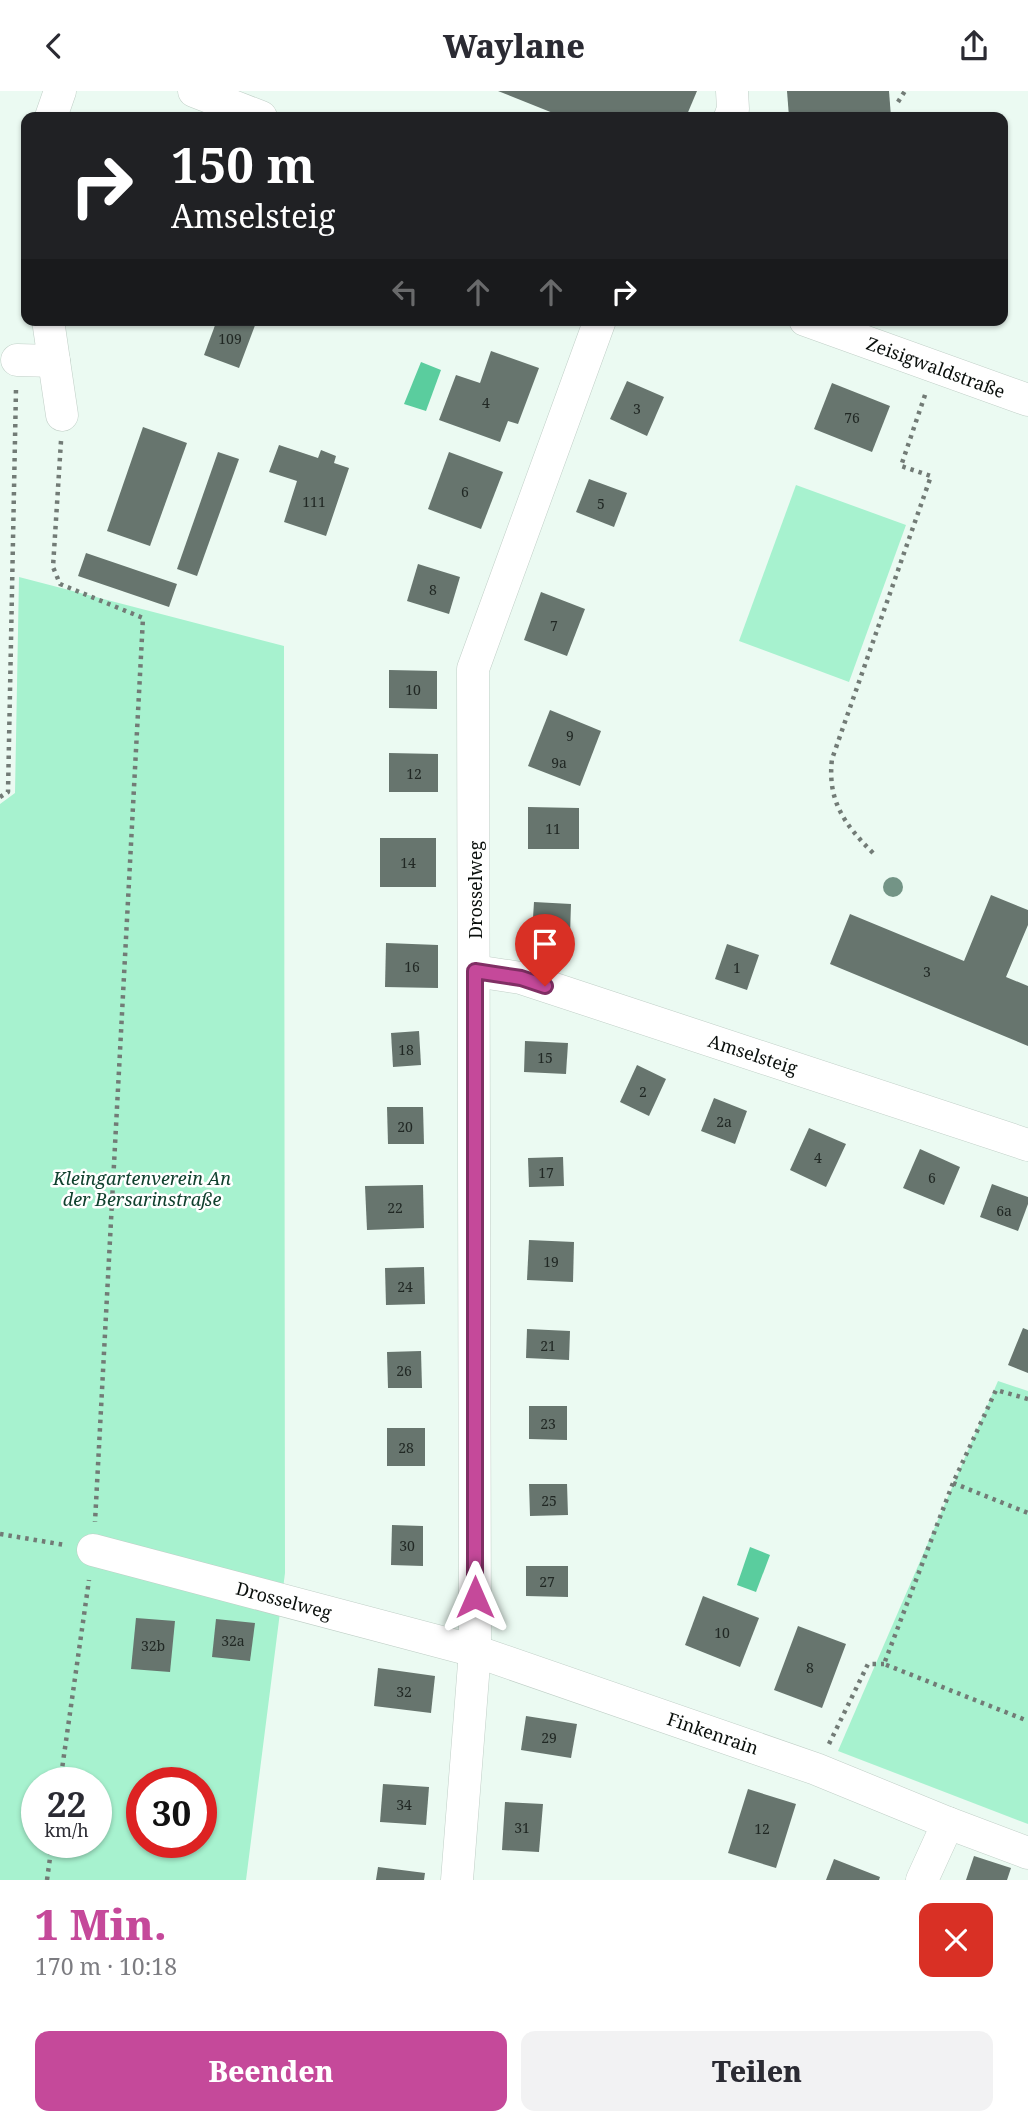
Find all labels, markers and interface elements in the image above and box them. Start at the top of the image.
text: Waylane [443,24,585,67]
icon: back [35,27,73,65]
icon: share [955,27,993,65]
text: 150 m [171,131,315,197]
icon: right [56,140,147,231]
text: Amselsteig [171,194,336,237]
icon: left [386,273,424,311]
icon: ahead [459,273,497,311]
icon: ahead [532,273,570,311]
icon: right [605,273,643,311]
house number: 109 [218,329,242,348]
street label: Zeisigwaldstraße [863,331,1009,403]
house number: 4 [482,393,490,412]
house number: 3 [633,399,641,418]
house number: 76 [844,408,860,427]
house number: 6 [461,482,469,501]
house number: 111 [302,492,326,511]
house number: 5 [597,494,605,513]
house number: 8 [429,580,437,599]
house number: 7 [550,616,558,635]
house number: 10 [405,680,421,699]
house number: 9 [566,726,574,745]
house number: 9a [551,753,567,772]
house number: 12 [406,764,422,783]
house number: 11 [545,819,561,838]
street label: Drosselweg [463,841,487,939]
house number: 14 [400,853,416,872]
pin [515,914,575,986]
icon: arrive [526,925,564,963]
house number: 16 [404,957,420,976]
house number: 1 [733,958,741,977]
house number: 3 [923,962,931,981]
street label: Amselsteig [705,1028,801,1080]
house number: 18 [398,1040,414,1059]
house number: 15 [537,1048,553,1067]
house number: 2 [639,1082,647,1101]
house number: 2a [716,1112,732,1131]
house number: 20 [397,1117,413,1136]
house number: 4 [814,1148,822,1167]
house number: 17 [538,1163,554,1182]
park label: Kleingartenverein An der Bersarinstraße [52,1166,231,1211]
house number: 6 [928,1168,936,1187]
house number: 22 [387,1198,403,1217]
house number: 6a [996,1201,1012,1220]
house number: 19 [543,1252,559,1271]
house number: 24 [397,1277,413,1296]
house number: 21 [540,1336,556,1355]
house number: 26 [396,1361,412,1380]
house number: 23 [540,1414,556,1433]
house number: 28 [398,1438,414,1457]
house number: 25 [541,1491,557,1510]
house number: 30 [399,1536,415,1555]
position arrow [438,1560,512,1634]
house number: 27 [539,1572,555,1591]
street label: Drosselweg [233,1576,335,1624]
house number: 10 [714,1623,730,1642]
house number: 32a [221,1631,245,1650]
house number: 32b [141,1636,165,1655]
house number: 8 [806,1658,814,1677]
house number: 32 [396,1682,412,1701]
street label: Finkenrain [664,1706,762,1760]
house number: 29 [541,1728,557,1747]
speed limit sign: 30 [126,1767,217,1858]
text: 22 [47,1780,86,1827]
house number: 34 [396,1795,412,1814]
text: km/h [44,1818,89,1842]
house number: 31 [514,1818,530,1837]
house number: 12 [754,1819,770,1838]
text: 1 Min. [35,1895,167,1952]
button: close [919,1903,993,1977]
text: 170 m · 10:18 [35,1950,177,1982]
button: Beenden [35,2031,507,2111]
button: Teilen [521,2031,993,2111]

